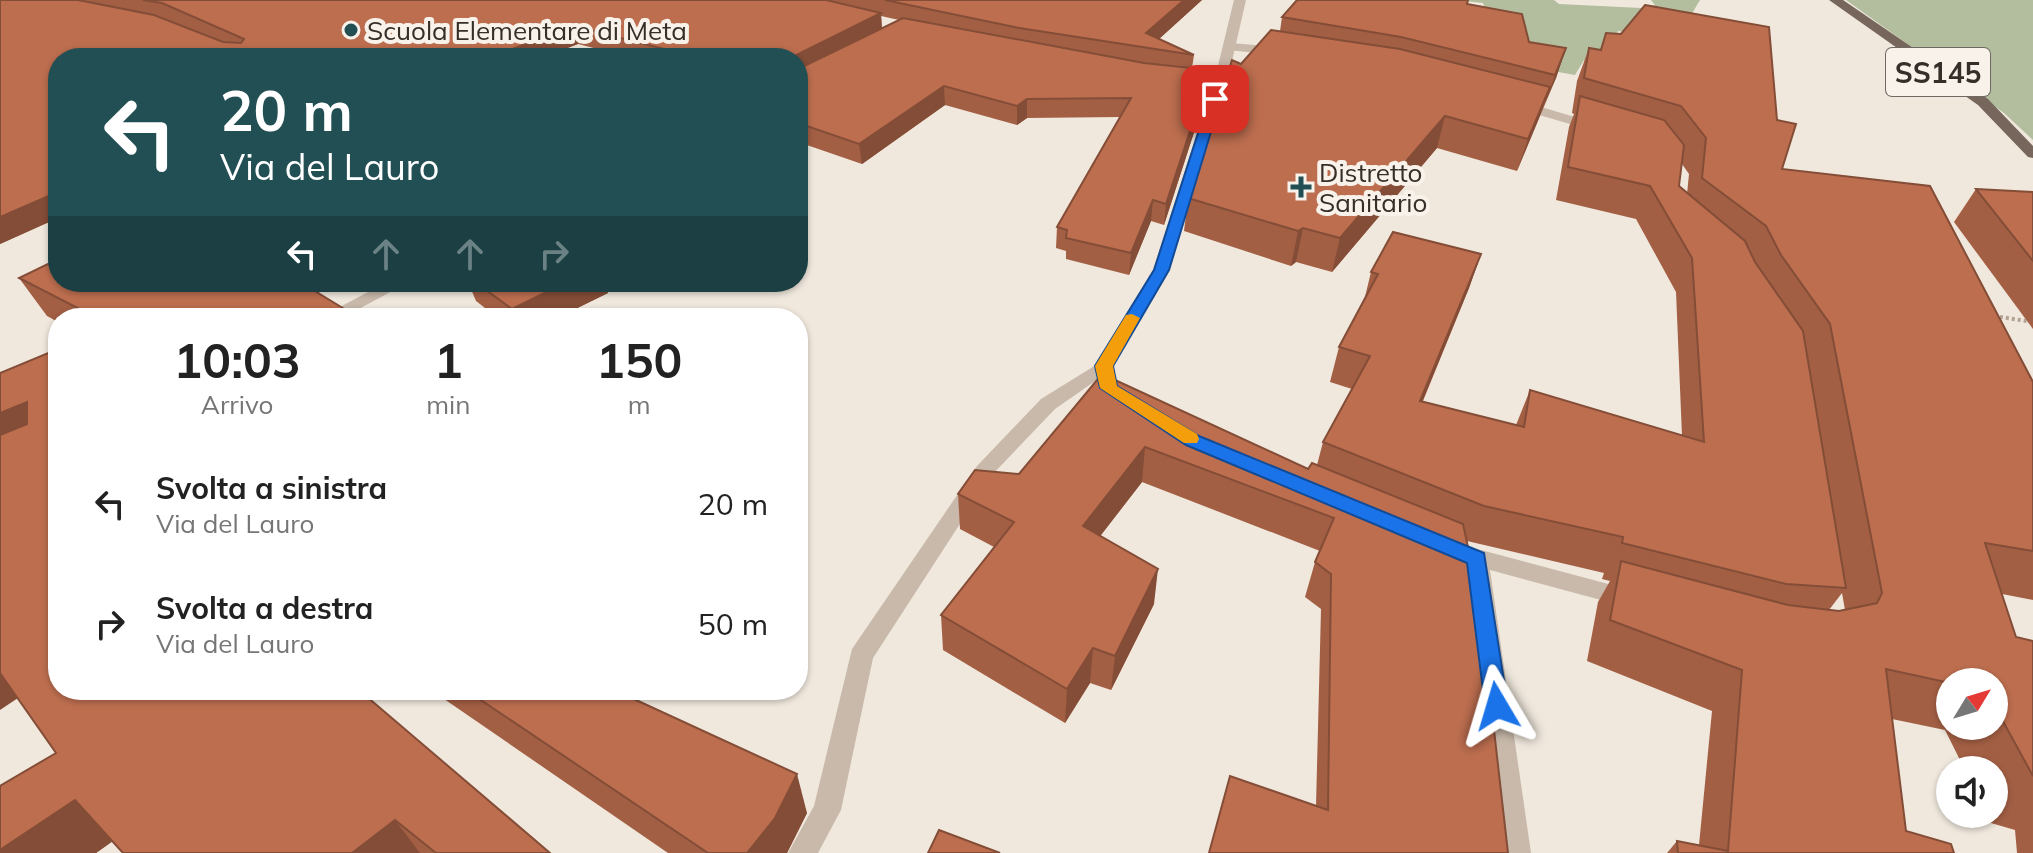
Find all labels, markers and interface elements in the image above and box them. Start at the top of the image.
place label: Scuola Elementare di Meta [367,14,687,47]
marker: Scuola Elementare di Meta [342,21,360,39]
road number: SS145 [1886,48,1990,96]
pin [1181,65,1249,133]
text: 20 m [220,75,353,145]
icon: arrive [1193,77,1237,121]
icon: left [88,80,192,184]
text: Via del Lauro [220,144,439,189]
place label: Distretto Sanitario [1319,156,1427,219]
marker: Distretto Sanitario [1290,176,1312,198]
icon: left [280,232,324,276]
icon: ahead [364,232,408,276]
icon: ahead [448,232,492,276]
icon: right [532,232,576,276]
text: 10:03 [174,330,301,390]
text: 1 [434,330,463,390]
text: 150 [596,330,682,390]
text: Arrivo [201,388,273,421]
text: min [426,388,470,421]
text: m [628,388,651,421]
text: Svolta a sinistra [156,469,387,507]
icon: left [88,482,132,526]
text: 20 m [698,485,768,523]
text: Via del Lauro [156,507,314,540]
text: Svolta a destra [156,589,373,627]
icon: right [88,602,132,646]
text: 50 m [698,605,768,643]
text: Via del Lauro [156,627,314,660]
position arrow [1455,664,1539,748]
north arrow [1936,668,2008,740]
map controls [1936,668,2008,828]
button: sound [1936,756,2008,828]

